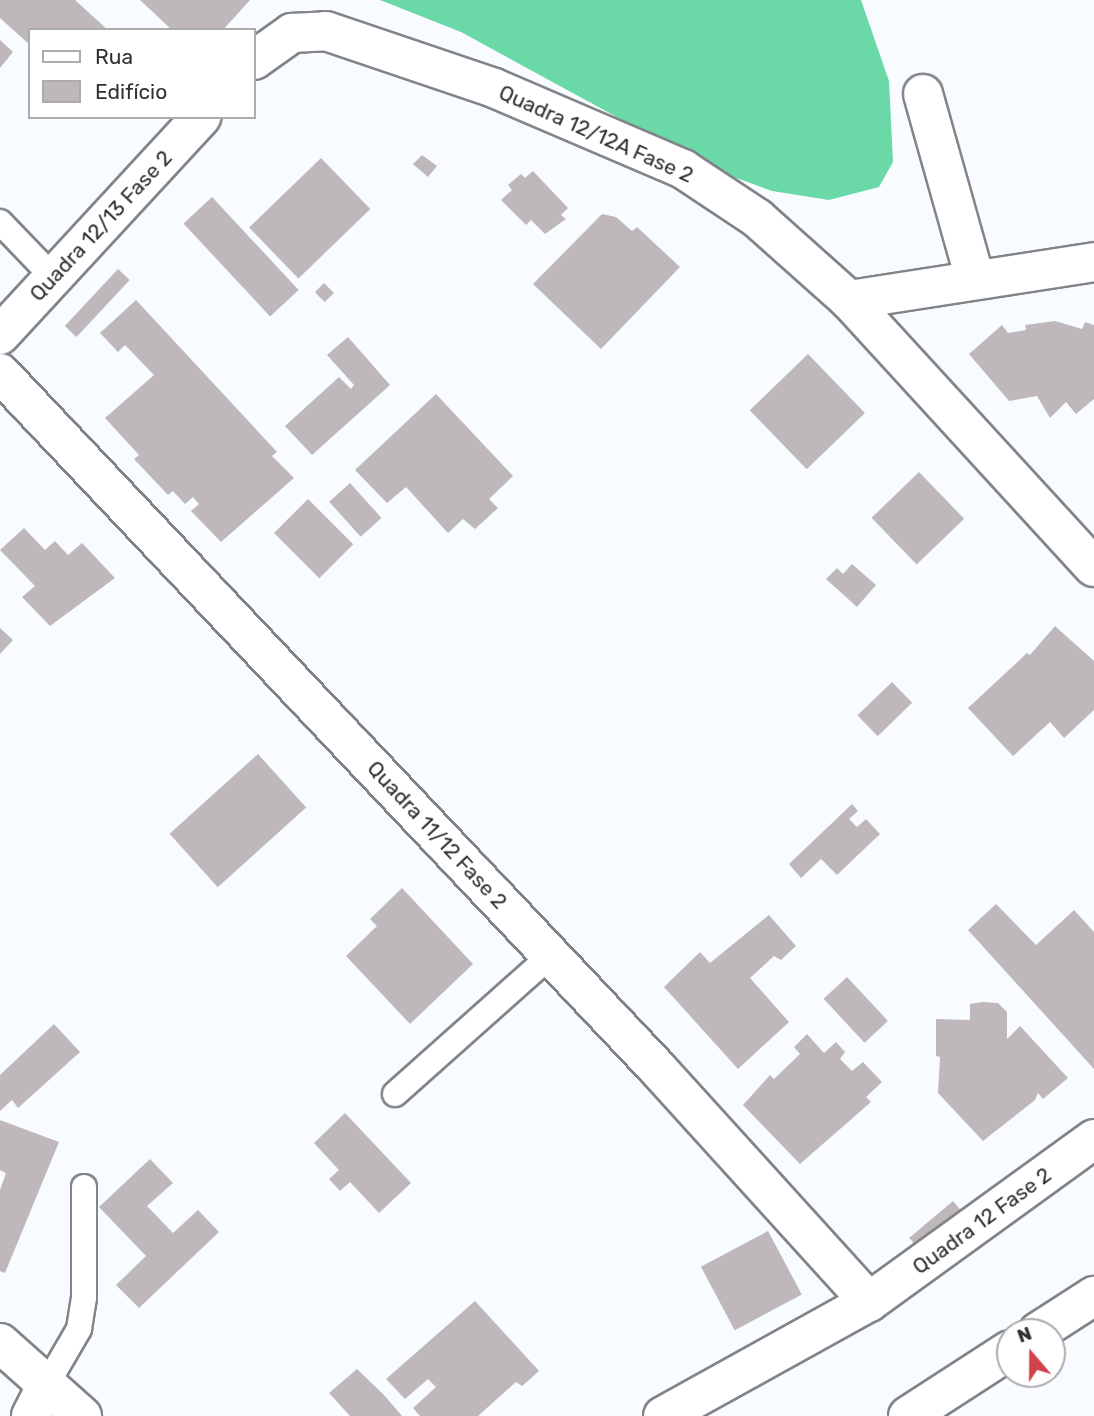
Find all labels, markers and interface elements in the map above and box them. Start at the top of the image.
legend [28,28,256,119]
text: Rua [95,44,133,69]
text: Edifício [95,79,167,104]
street label: Quadra 12/12A Fase 2 [495,80,697,188]
street label: Quadra 12/13 Fase 2 [25,145,177,307]
street label: Quadra 11/12 Fase 2 [362,756,512,914]
street label: Quadra 12 Fase 2 [908,1162,1056,1280]
north arrow [996,1318,1066,1388]
text: N [1014,1322,1035,1348]

